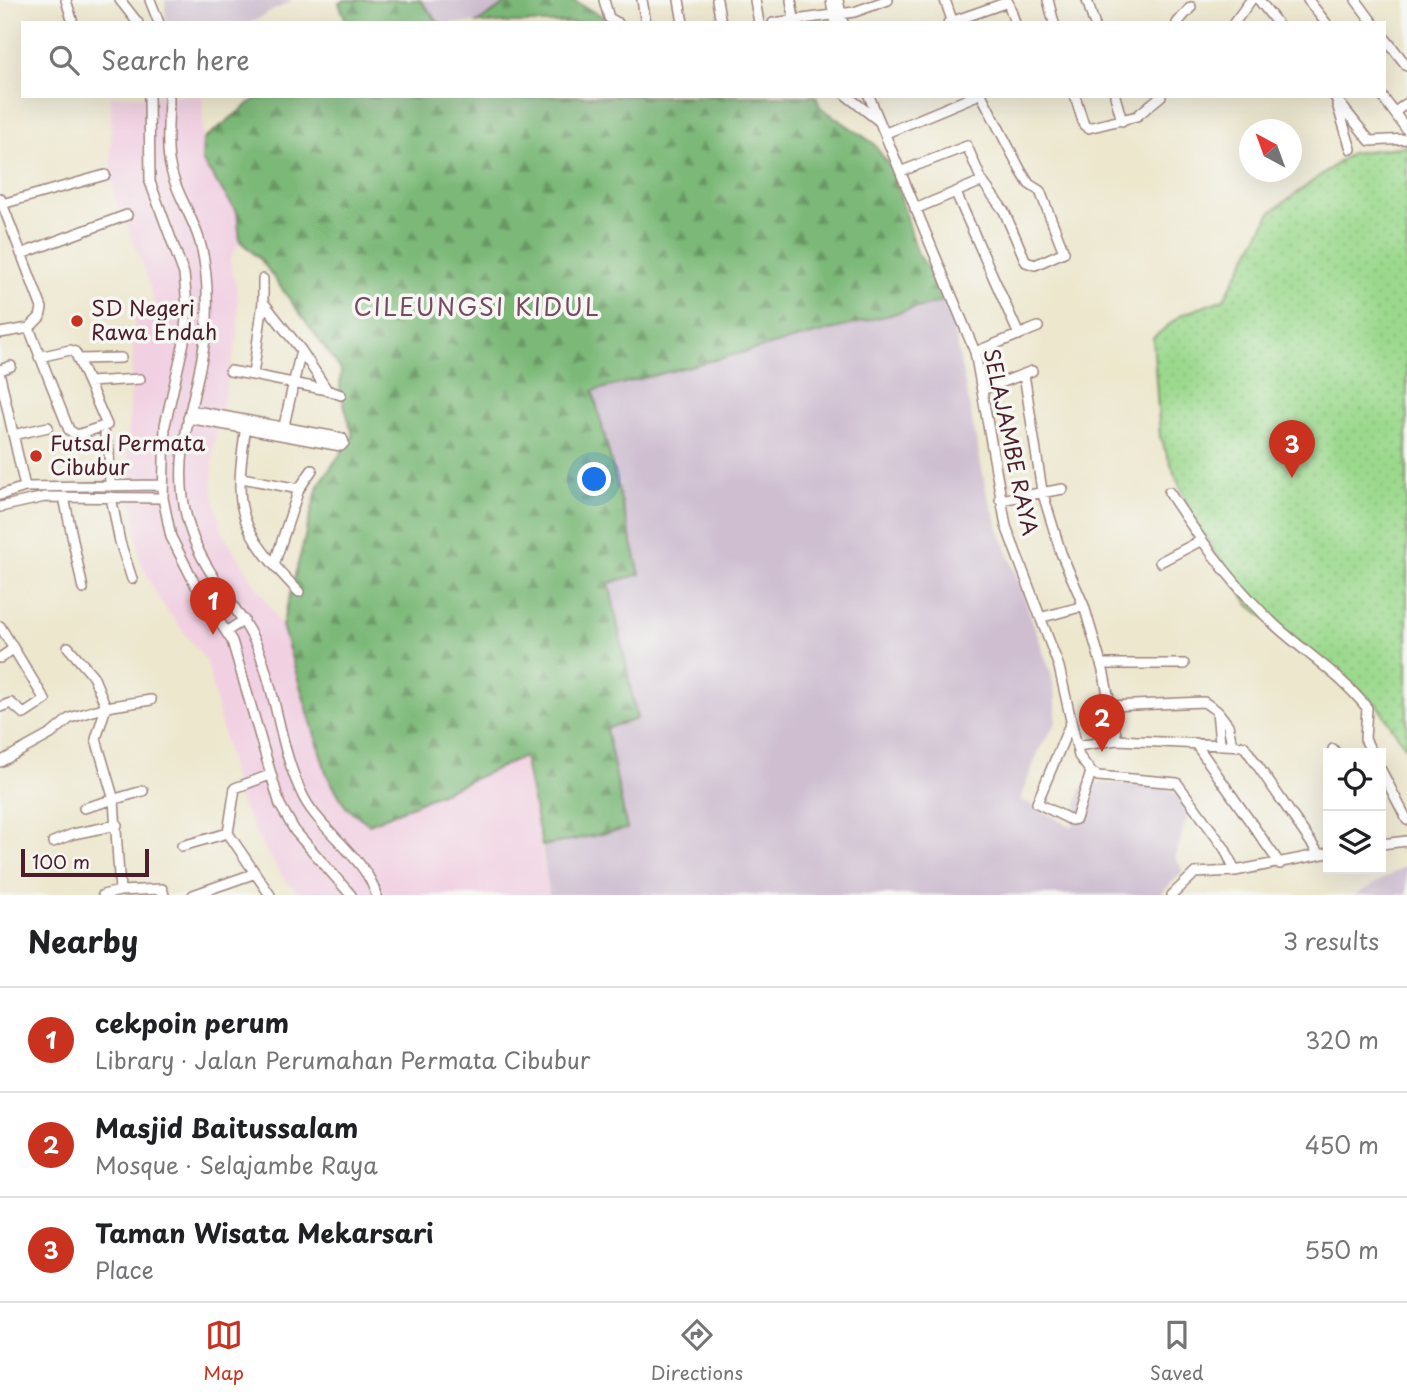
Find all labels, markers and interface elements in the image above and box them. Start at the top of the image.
search box [21,21,1386,98]
text: Search here [101,40,250,79]
icon: search [45,41,83,79]
north arrow [1239,119,1302,182]
district label: CILEUNGSI KIDUL [353,288,601,324]
place label: SD Negeri Rawa Endah [91,291,217,347]
marker: SD Negeri Rawa Endah [69,313,85,329]
street label: SELAJAMBE RAYA [976,345,1047,538]
pin: 3 [1269,420,1315,478]
place label: Futsal Permata Cibubur [50,426,206,482]
marker: Futsal Permata Cibubur [28,448,44,464]
your location [577,462,611,496]
pin: 1 [190,577,236,635]
pin: 2 [1079,694,1125,752]
map controls [1323,748,1386,874]
button: locate [1323,748,1386,811]
button: layers [1323,811,1386,874]
scale bar [21,846,149,878]
text: 100 m [32,847,90,875]
text: Nearby [28,918,138,963]
text: 3 results [1283,923,1379,958]
text: cekpoin perum [95,1003,289,1042]
text: 1 [46,1022,57,1057]
text: 320 m [1305,1022,1379,1057]
text: Library · Jalan Perumahan Permata Cibubur [95,1042,591,1077]
text: Masjid Baitussalam [95,1108,358,1147]
text: 2 [43,1127,59,1162]
text: 450 m [1305,1127,1379,1162]
text: Mosque · Selajambe Raya [95,1147,378,1182]
text: Taman Wisata Mekarsari [95,1213,433,1252]
text: 3 [43,1232,59,1267]
text: 550 m [1304,1232,1379,1267]
text: Place [95,1252,154,1287]
tab: Map [203,1316,244,1386]
tab: Directions [651,1316,743,1386]
tab: Saved [1150,1316,1204,1386]

